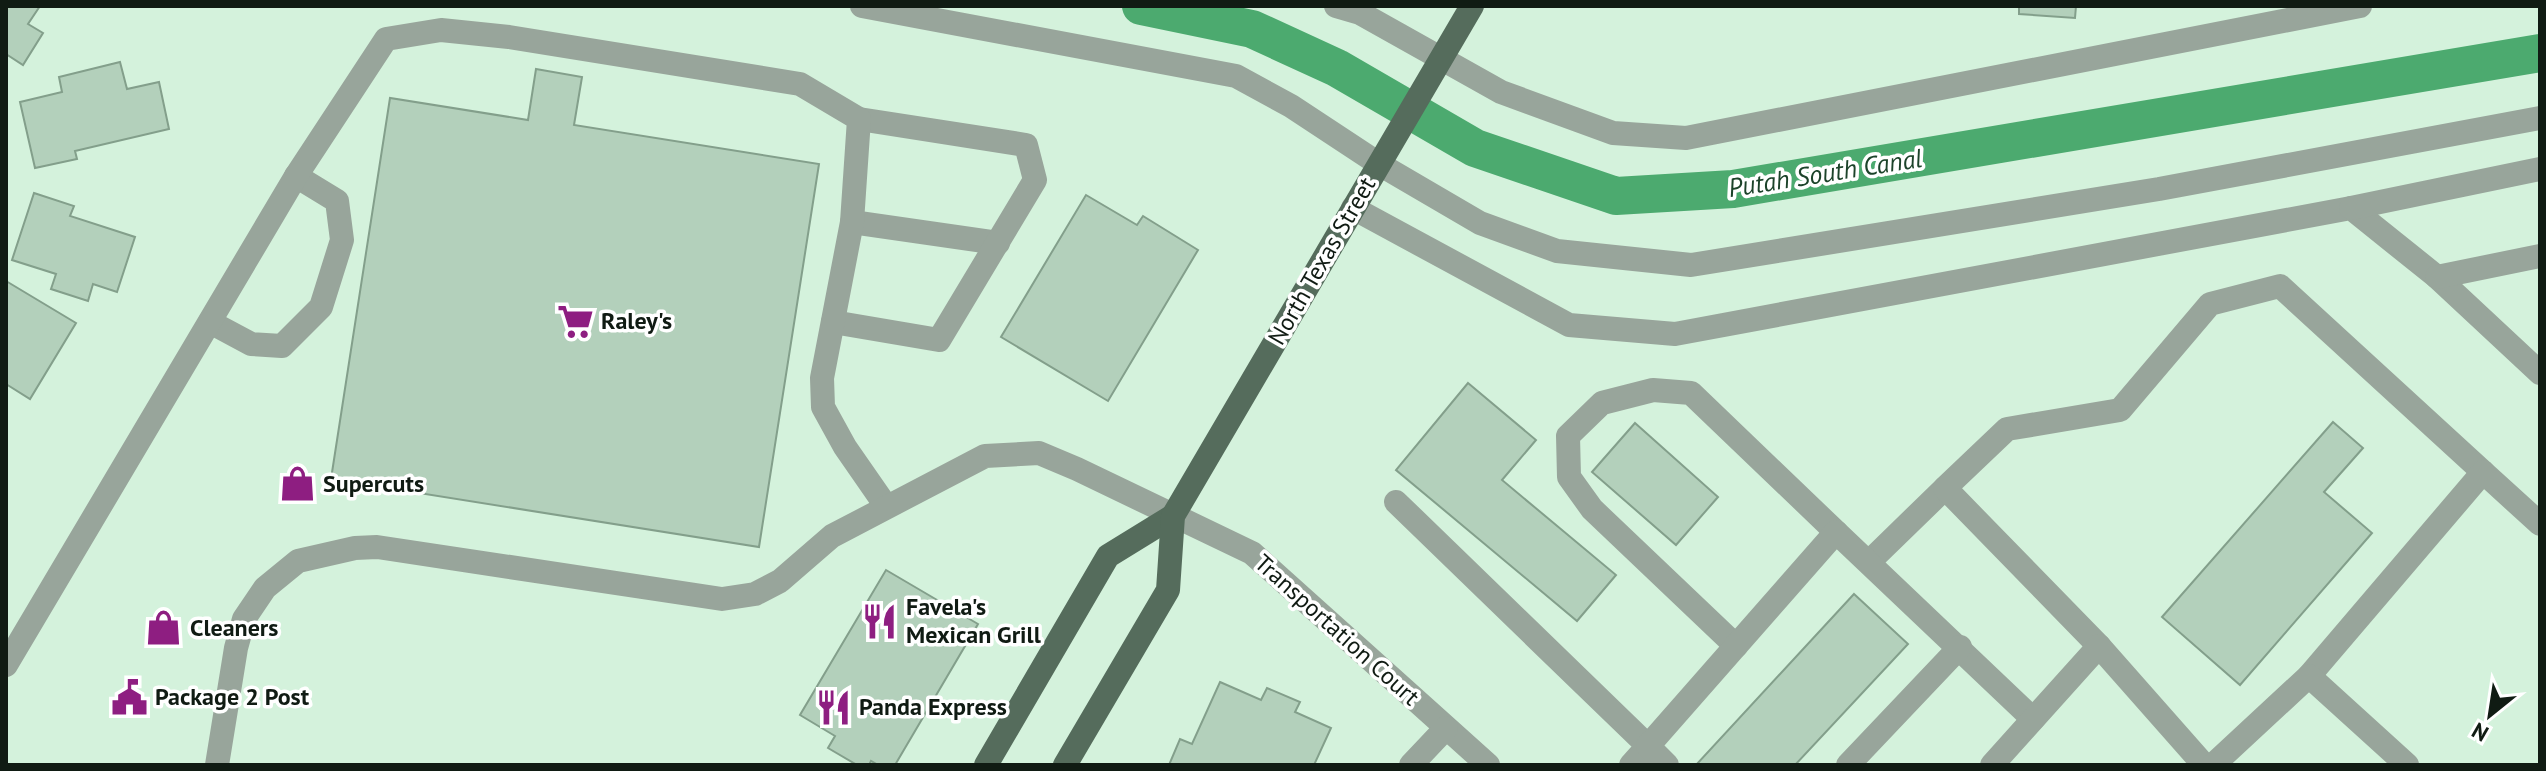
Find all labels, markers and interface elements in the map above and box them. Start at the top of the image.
water label: Putah South Canal [1726,141,1924,204]
street label: North Texas Street [1261,171,1382,350]
supermarket icon: Raley's [556,302,594,340]
place label: Raley's [601,305,672,336]
shop icon: Supercuts [278,465,316,503]
place label: Supercuts [323,468,424,499]
street label: Transportation Court [1248,547,1426,712]
place label: Favela's Mexican Grill [906,591,1042,650]
restaurant icon: Favela's Mexican Grill [861,602,899,640]
shop icon: Cleaners [145,609,183,647]
place label: Cleaners [190,612,278,643]
north arrow [2450,675,2530,755]
public building icon: Package 2 Post [110,678,148,716]
place label: Package 2 Post [155,681,310,712]
restaurant icon: Panda Express [814,688,852,726]
place label: Panda Express [859,691,1007,722]
text: N [2467,717,2493,748]

